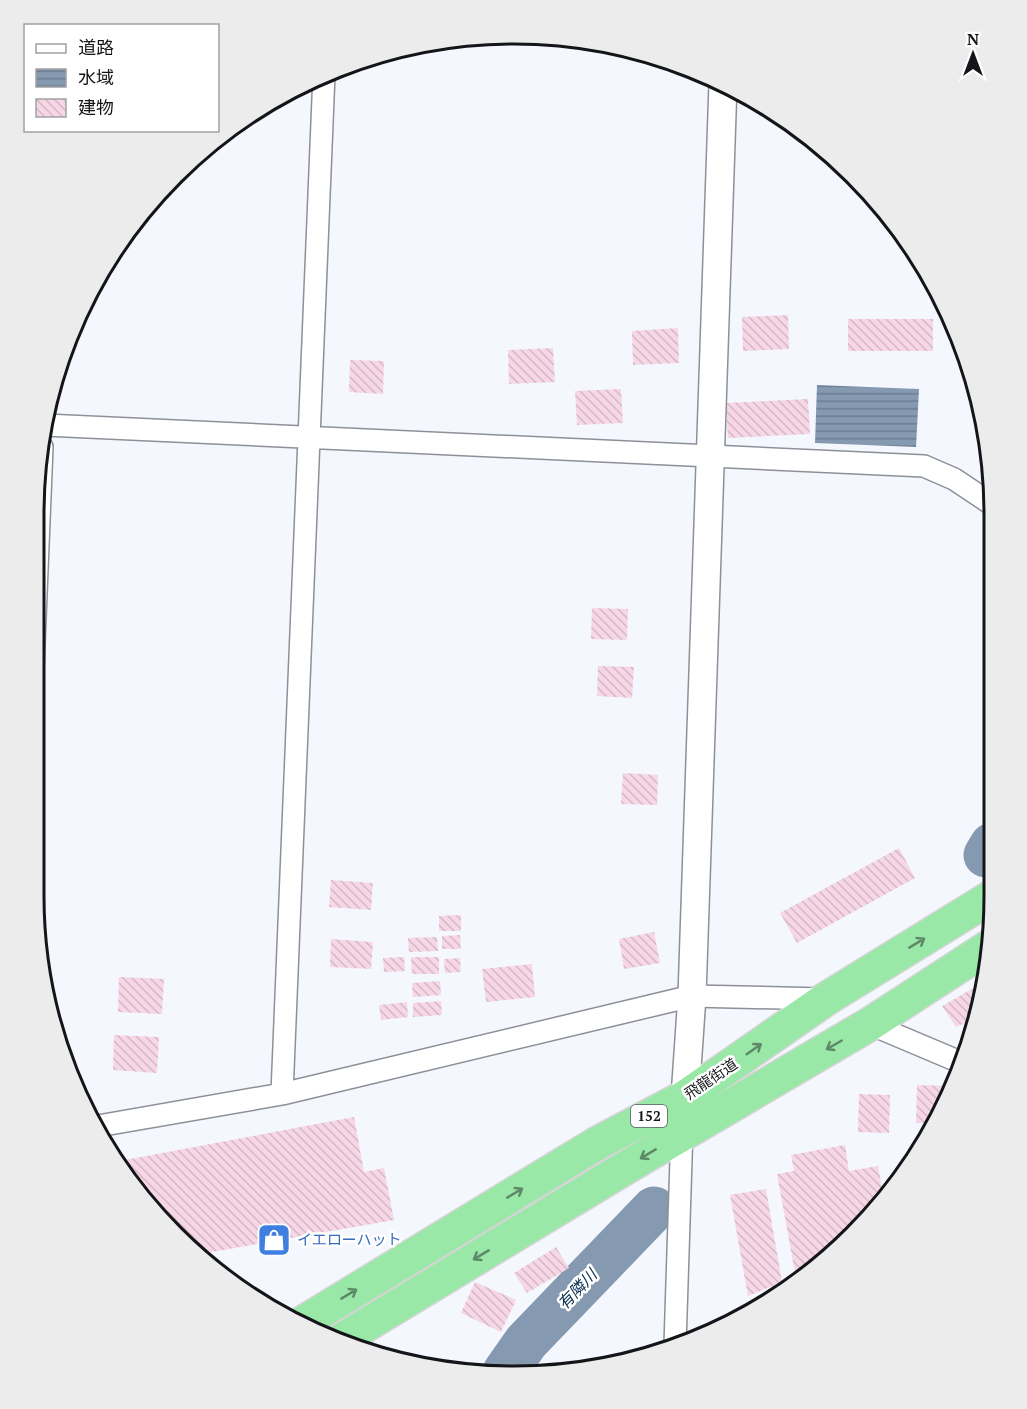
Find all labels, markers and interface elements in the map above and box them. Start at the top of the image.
legend [24,24,219,132]
north arrow [943,24,1003,84]
text: N [967,28,979,50]
text: 道路 [78,35,114,59]
text: 水域 [78,65,114,89]
text: 建物 [78,95,114,119]
one-way arrow [908,936,925,948]
one-way arrow [826,1039,843,1051]
one-way arrow [745,1043,761,1055]
street label: 飛龍街道 [680,1053,741,1103]
road number: 152 [631,1105,667,1127]
one-way arrow [640,1148,657,1160]
one-way arrow [506,1187,523,1199]
shop icon: イエローハット [256,1222,292,1258]
place label: イエローハット [297,1229,402,1249]
one-way arrow [473,1250,490,1262]
water label: 有隣川 [552,1263,603,1314]
one-way arrow [340,1288,357,1300]

